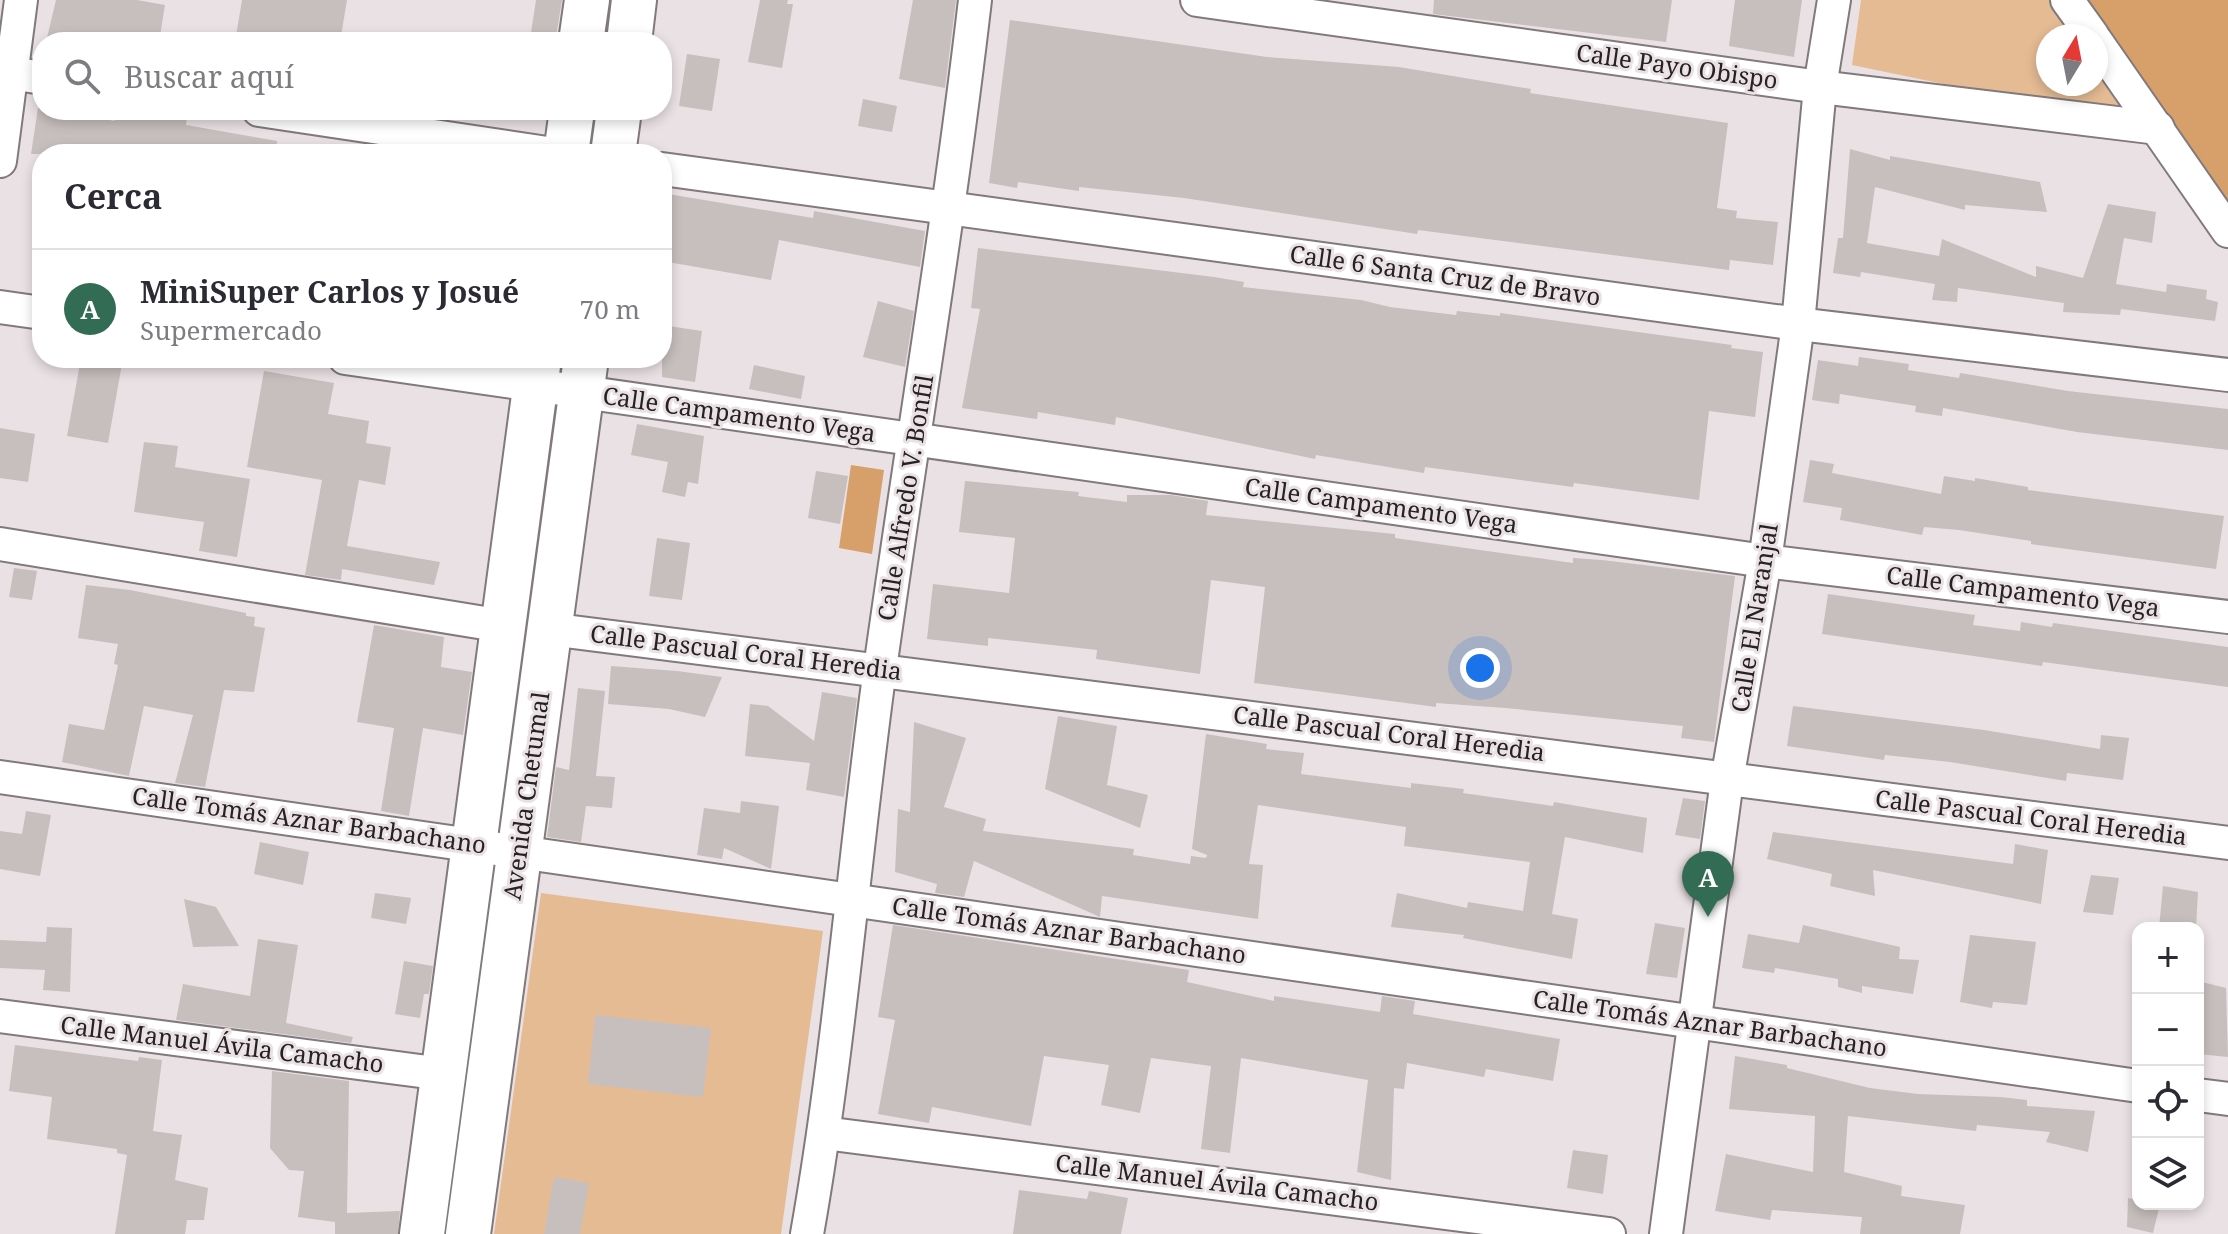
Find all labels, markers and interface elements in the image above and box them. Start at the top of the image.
north arrow [2036,24,2108,96]
search box [32,32,672,120]
street label: Calle Payo Obispo [1574,35,1780,96]
icon: search [60,54,104,98]
text: Buscar aquí [124,56,294,97]
text: Cerca [64,173,162,219]
street label: Calle 6 Santa Cruz de Bravo [1288,236,1603,313]
text: MiniSuper Carlos y Josué [140,271,519,312]
text: A [80,291,100,327]
text: 70 m [580,291,640,327]
text: Supermercado [140,312,322,348]
street label: Calle Alfredo V. Bonfil [869,372,940,623]
street label: Calle Campamento Vega [601,378,878,449]
street label: Calle Campamento Vega [1243,469,1520,540]
street label: Calle El Naranjal [1722,520,1785,714]
street label: Calle Campamento Vega [1885,557,2162,624]
street label: Calle Pascual Coral Heredia [588,616,904,687]
your location [1460,648,1500,688]
street label: Avenida Chetumal [495,689,557,902]
street label: Calle Pascual Coral Heredia [1231,697,1547,768]
street label: Calle Tomás Aznar Barbachano [130,778,488,861]
street label: Calle Pascual Coral Heredia [1873,781,2189,852]
pin: A [1682,851,1734,917]
street label: Calle Tomás Aznar Barbachano [890,888,1248,971]
map controls [2132,922,2204,1210]
button: + [2132,922,2204,994]
street label: Calle Tomás Aznar Barbachano [1531,981,1889,1064]
button: − [2132,994,2204,1066]
street label: Calle Manuel Ávila Camacho [59,1007,386,1080]
button: locate [2132,1066,2204,1138]
button: layers [2132,1138,2204,1210]
street label: Calle Manuel Ávila Camacho [1054,1145,1381,1218]

